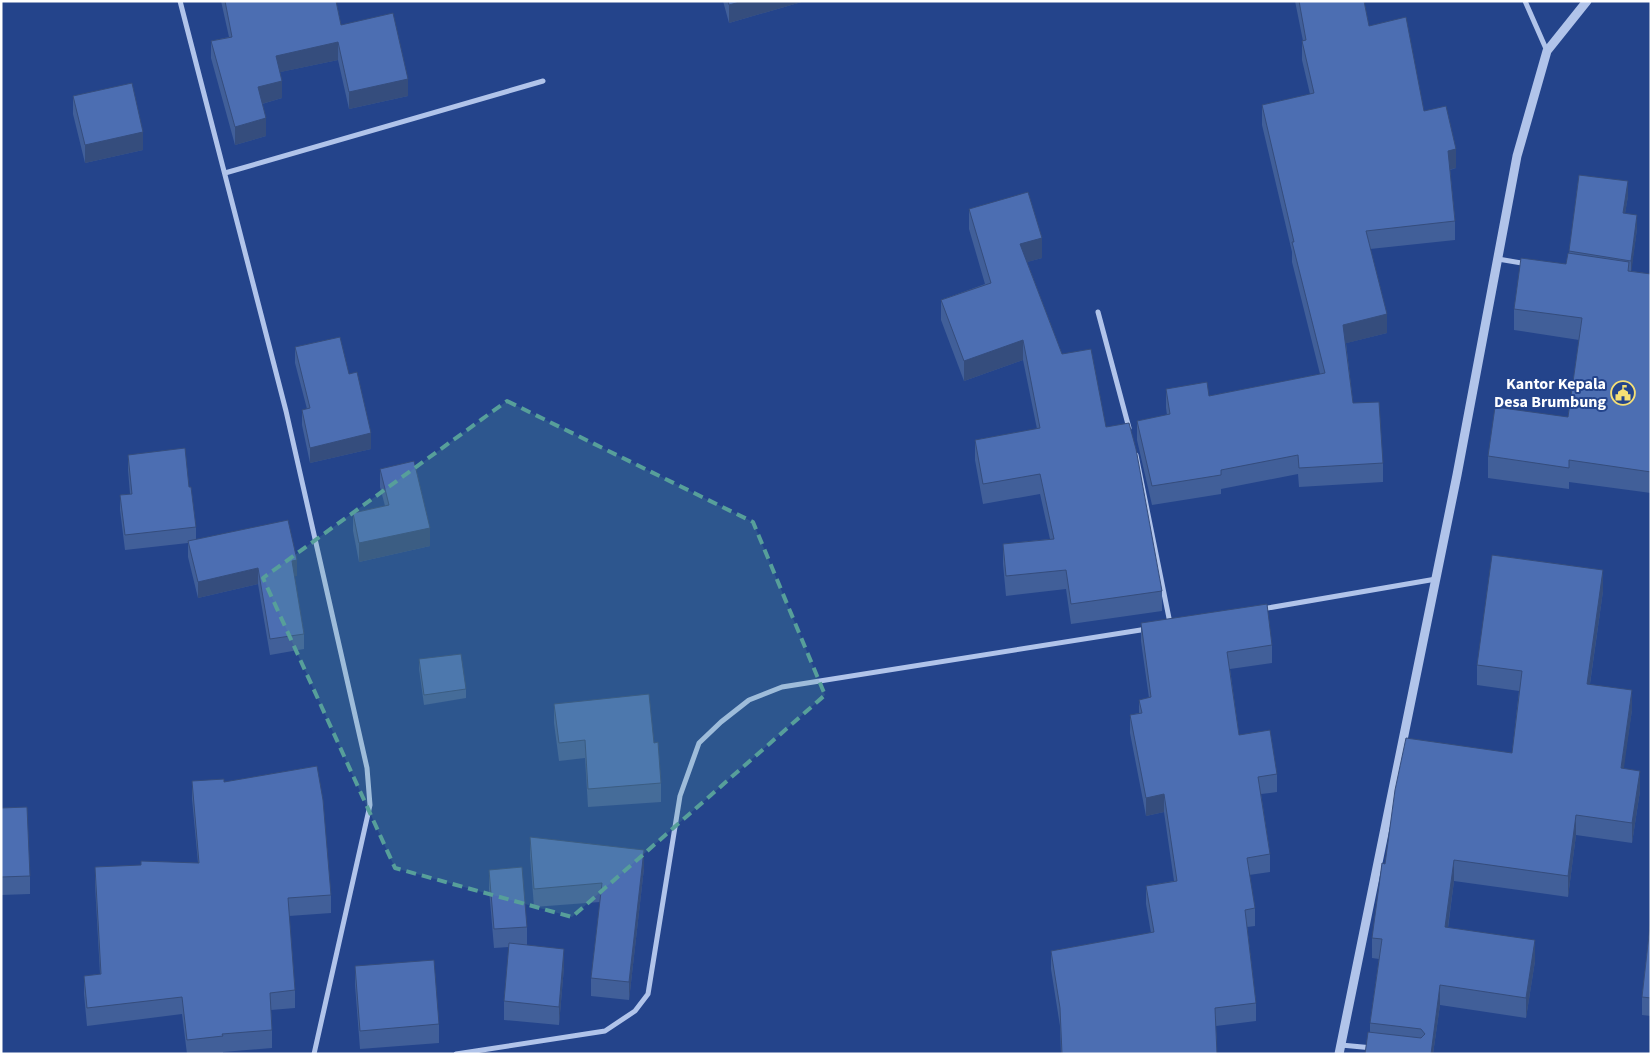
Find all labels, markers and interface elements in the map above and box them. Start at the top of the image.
place label: Kantor Kepala Desa Brumbung [1494,373,1606,413]
public building icon: Kantor Kepala Desa Brumbung [1610,380,1636,406]

